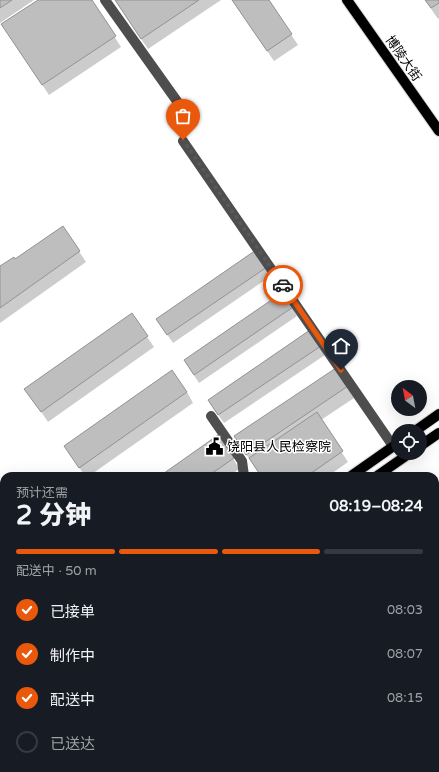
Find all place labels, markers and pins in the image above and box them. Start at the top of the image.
pin [166,99,200,140]
pin [324,329,358,370]
public building icon: 饶阳县人民检察院 [204,436,224,456]
place label: 饶阳县人民检察院 [227,439,331,455]

